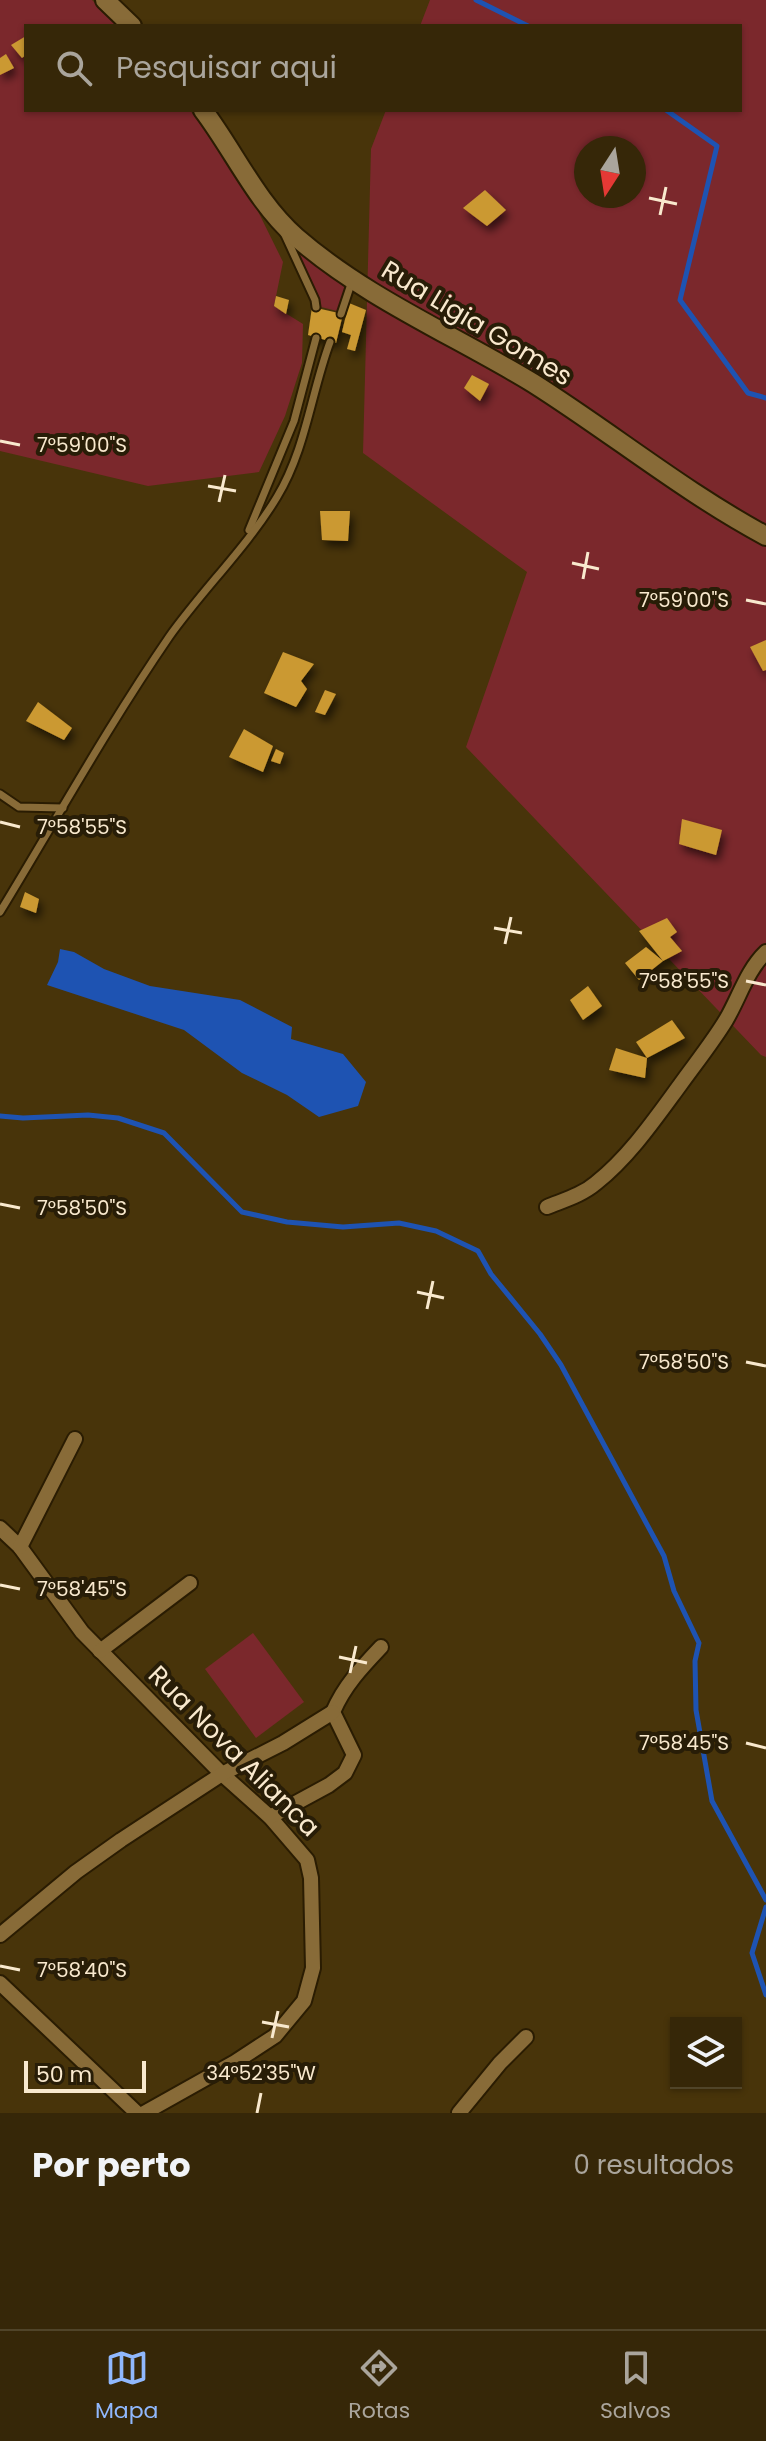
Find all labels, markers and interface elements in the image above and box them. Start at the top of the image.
search box [24,24,742,112]
icon: search [52,46,96,90]
text: Pesquisar aqui [116,46,337,89]
north arrow [574,136,646,208]
street label: Rua Ligia Gomes [375,252,579,394]
text: 7°59'00"S [37,431,127,459]
text: 7°59'00"S [639,586,729,614]
text: 7°58'55"S [37,813,127,841]
text: 7°58'55"S [639,967,729,995]
text: 7°58'50"S [37,1194,127,1222]
text: 7°58'50"S [639,1348,729,1376]
text: 7°58'45"S [37,1575,127,1603]
street label: Rua Nova Alianca [140,1657,328,1845]
text: 7°58'45"S [639,1729,729,1757]
text: 7°58'40"S [37,1956,127,1984]
map controls [670,2017,742,2089]
button: layers [670,2017,742,2089]
scale bar [24,2057,146,2093]
text: 50 m [36,2059,92,2090]
text: 34°52'35"W [206,2059,316,2087]
text: Por perto [32,2141,191,2189]
text: 0 resultados [573,2147,734,2183]
tab: Mapa [95,2346,158,2427]
tab: Rotas [348,2346,410,2427]
tab: Salvos [600,2346,671,2427]

